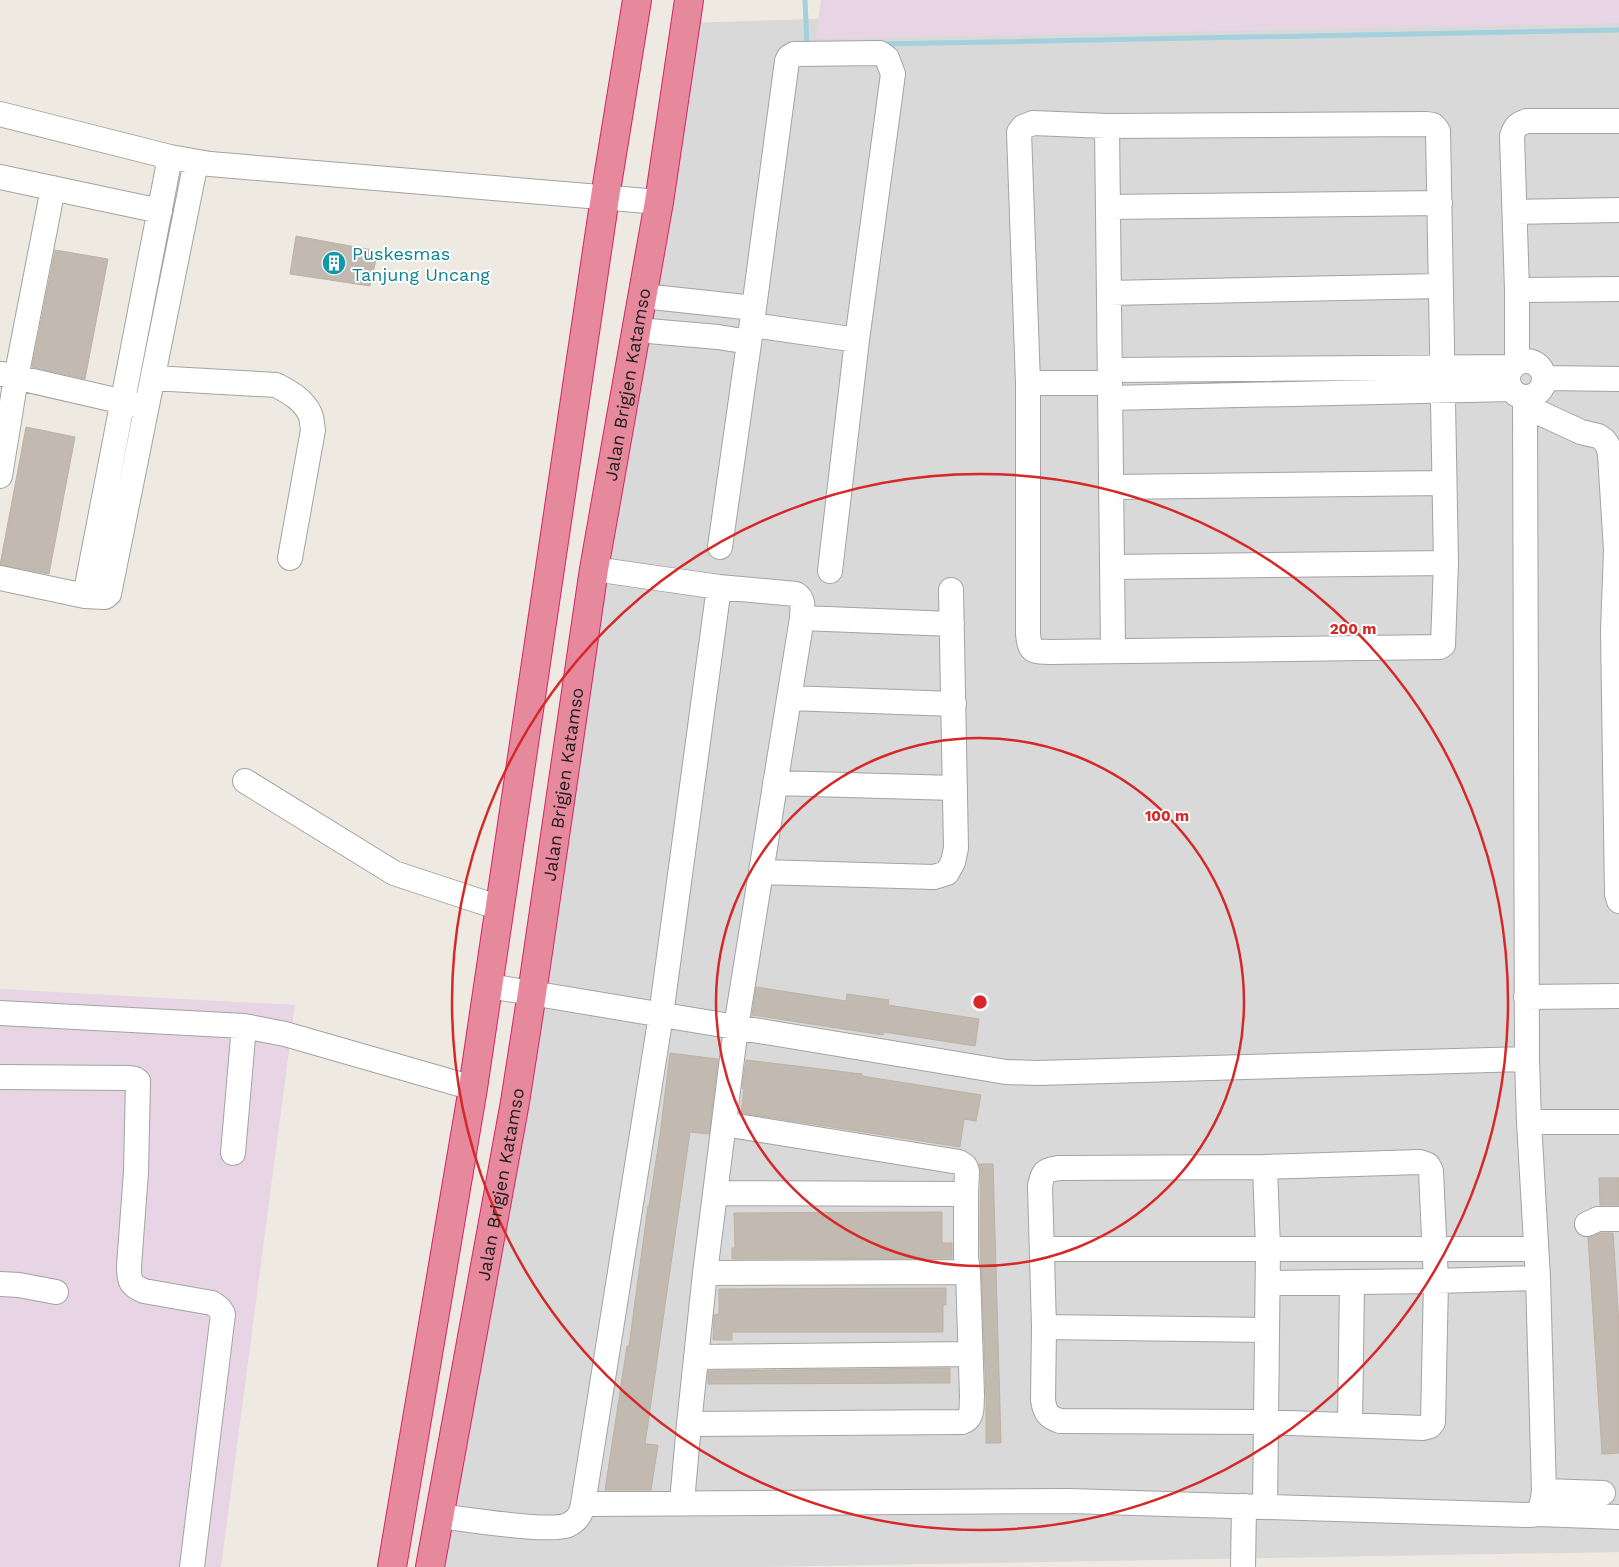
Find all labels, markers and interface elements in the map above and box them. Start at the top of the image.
place label: Puskesmas Tanjung Uncang [352,243,490,285]
building icon: Puskesmas Tanjung Uncang [321,250,347,276]
street label: Jalan Brigjen Katamso [599,286,654,483]
text: 200 m [1330,620,1376,638]
street label: Jalan Brigjen Katamso [538,686,587,883]
text: 100 m [1145,807,1189,825]
centre of rings [971,993,989,1011]
street label: Jalan Brigjen Katamso [472,1086,528,1282]

